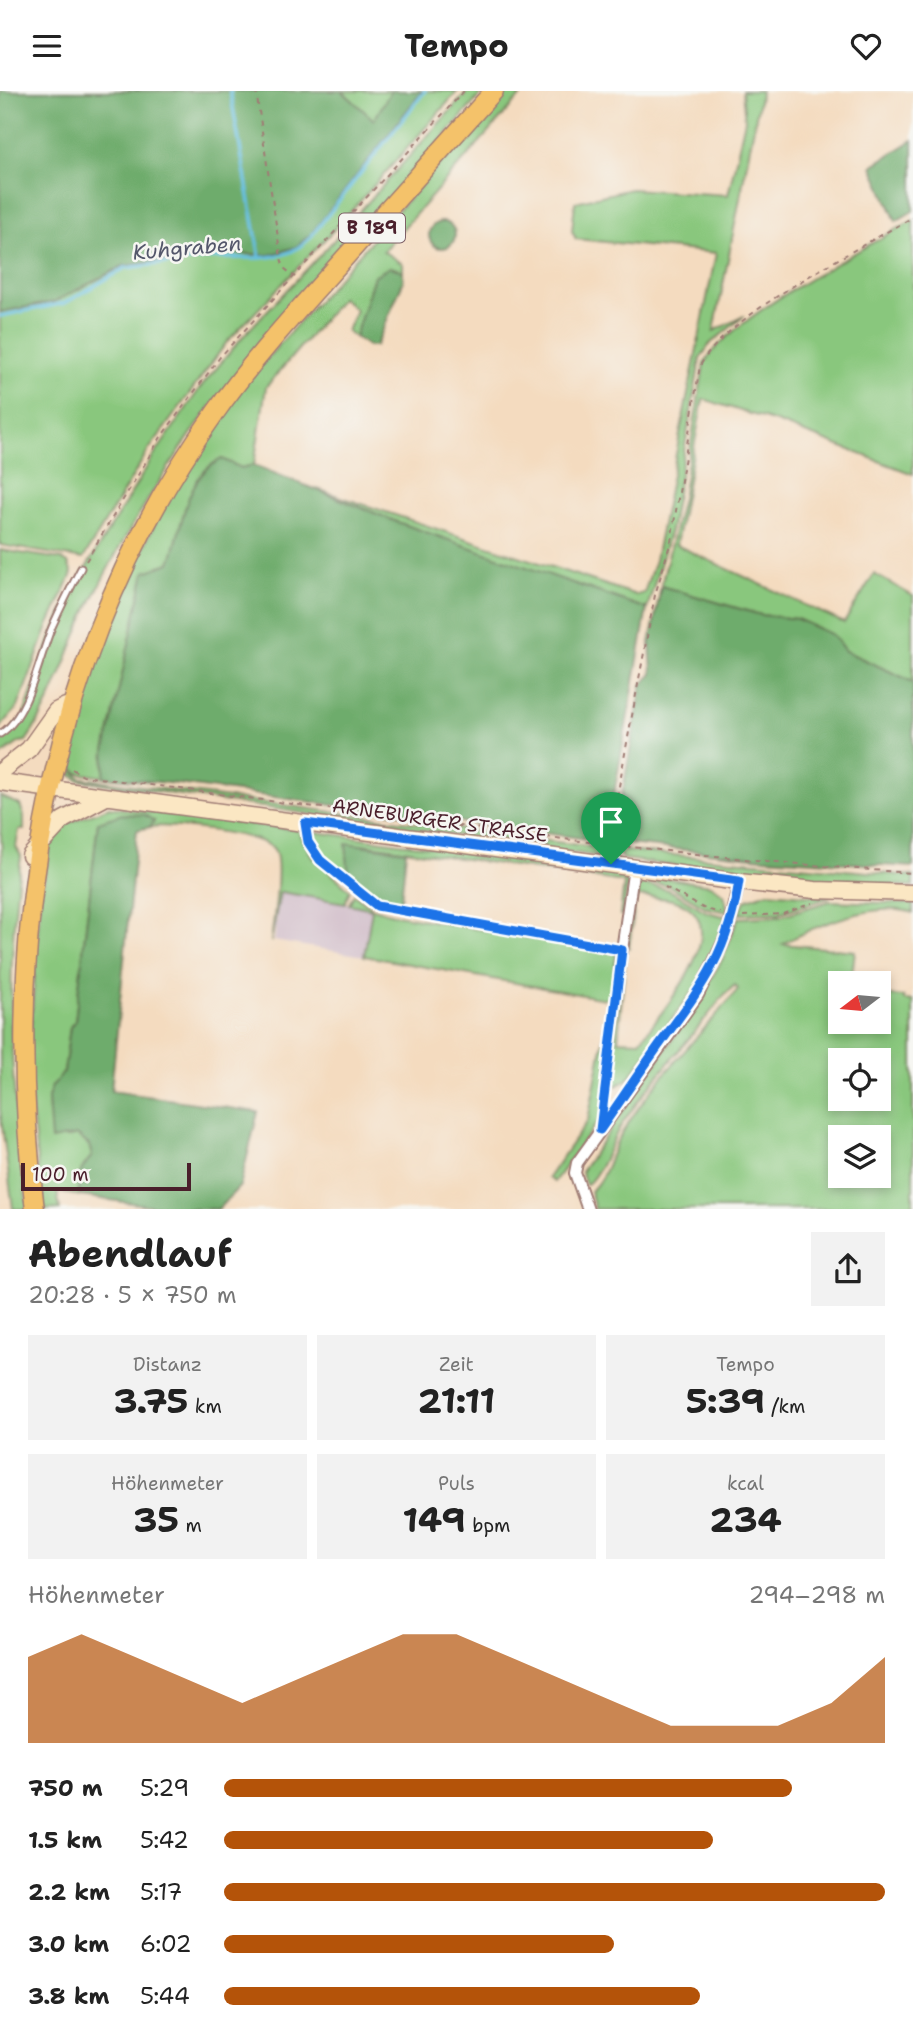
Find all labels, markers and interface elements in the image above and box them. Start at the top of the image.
text: Tempo [404,24,509,67]
icon: menu [28,27,66,65]
icon: heart [847,27,885,65]
road number: B 189 [339,213,405,243]
water label: Kuhgraben [131,229,243,267]
pin [581,792,641,864]
street label: ARNEBURGER STRASSE [331,793,549,848]
icon: arrive [592,803,630,841]
north arrow [828,971,891,1034]
map controls [828,971,891,1188]
button: locate [828,1048,891,1111]
button: layers [828,1125,891,1188]
scale bar [21,1161,191,1192]
text: 100 m [32,1162,89,1187]
text: Abendlauf [28,1228,232,1279]
button: share [811,1232,885,1306]
text: 20:28 · 5 × 750 m [28,1280,237,1310]
text: Distanz [133,1352,202,1377]
text: Zeit [439,1352,474,1377]
text: Tempo [716,1352,775,1377]
text: 3.75 [113,1377,188,1424]
text: 21:11 [418,1377,495,1424]
text: 5:39 [686,1377,765,1424]
text: km [188,1394,222,1419]
text: /km [765,1394,805,1419]
text: Höhenmeter [111,1471,224,1496]
text: Puls [438,1471,475,1496]
text: kcal [727,1471,764,1496]
text: 35 [133,1496,179,1543]
text: 149 [403,1496,466,1543]
text: 234 [709,1496,782,1543]
text: m [179,1513,202,1538]
text: bpm [466,1513,511,1538]
text: Höhenmeter [28,1580,165,1610]
text: 294–298 m [748,1580,885,1610]
text: 750 m [28,1773,103,1803]
text: 5:29 [140,1773,189,1803]
text: 1.5 km [28,1825,102,1855]
text: 5:42 [140,1825,189,1855]
text: 2.2 km [28,1877,110,1907]
text: 5:17 [140,1877,182,1907]
text: 3.0 km [28,1929,109,1959]
text: 6:02 [140,1929,192,1959]
text: 3.8 km [28,1981,109,2011]
text: 5:44 [140,1981,190,2011]

